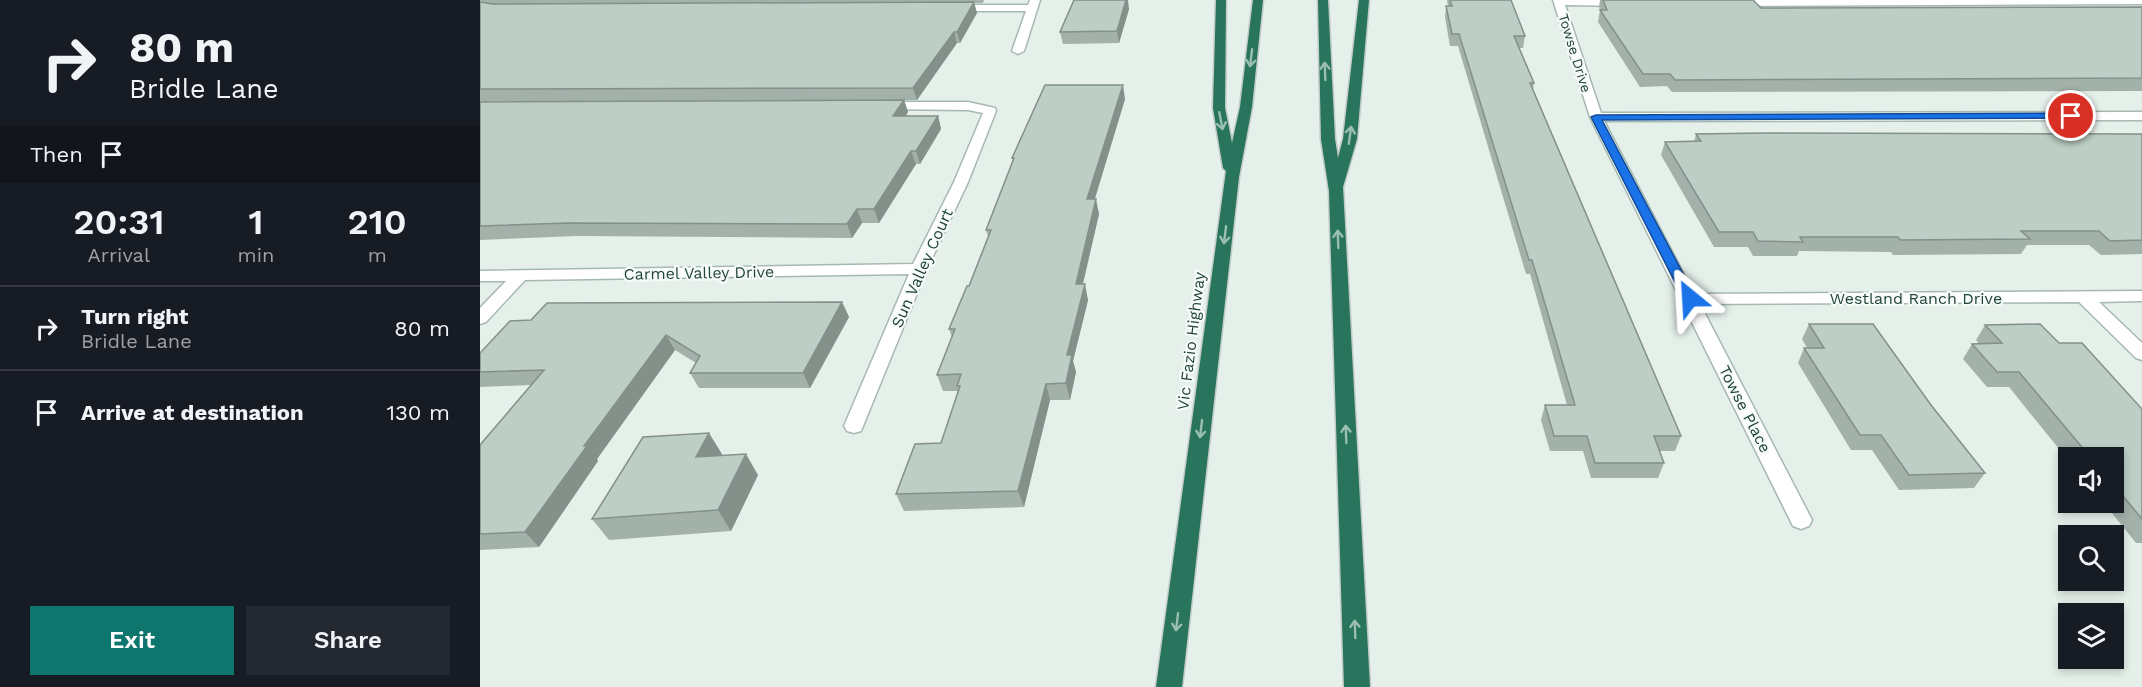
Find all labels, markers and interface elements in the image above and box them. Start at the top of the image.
street label: Towse Drive [1555,12,1595,94]
text: 80 m [129,23,234,72]
icon: right [30,24,108,102]
one-way arrow [1246,48,1257,68]
one-way arrow [1320,61,1331,81]
text: Bridle Lane [129,73,279,105]
pin [2045,90,2096,141]
icon: arrive [2054,99,2087,132]
one-way arrow [1216,111,1227,130]
one-way arrow [1344,125,1355,145]
icon: arrive [95,138,128,171]
text: Then [30,142,83,167]
text: 20:31 [73,201,164,243]
text: 1 [248,201,263,243]
text: 210 [348,201,407,243]
street label: Sun Valley Court [887,205,957,331]
one-way arrow [1219,225,1230,245]
one-way arrow [1333,229,1344,249]
text: Arrival [88,243,150,267]
text: min [238,243,274,267]
text: m [368,243,387,267]
street label: Carmel Valley Drive [624,262,774,284]
position arrow [1658,266,1722,330]
street label: Vic Fazio Highway [1173,270,1209,411]
street label: Westland Ranch Drive [1830,289,2002,308]
text: Turn right [81,304,188,329]
icon: right [30,312,63,345]
text: 80 m [394,316,450,341]
text: Bridle Lane [81,329,192,353]
street label: Towse Place [1715,362,1775,456]
icon: arrive [30,396,63,429]
text: Arrive at destination [81,400,304,425]
text: 130 m [386,400,450,425]
one-way arrow [1195,418,1206,438]
one-way arrow [1341,424,1352,444]
map controls [2058,447,2124,669]
button: sound [2058,447,2124,513]
button: search [2058,525,2124,591]
button: layers [2058,603,2124,669]
button: Exit [30,606,234,675]
button: Share [246,606,450,675]
one-way arrow [1172,612,1183,632]
one-way arrow [1349,619,1360,639]

